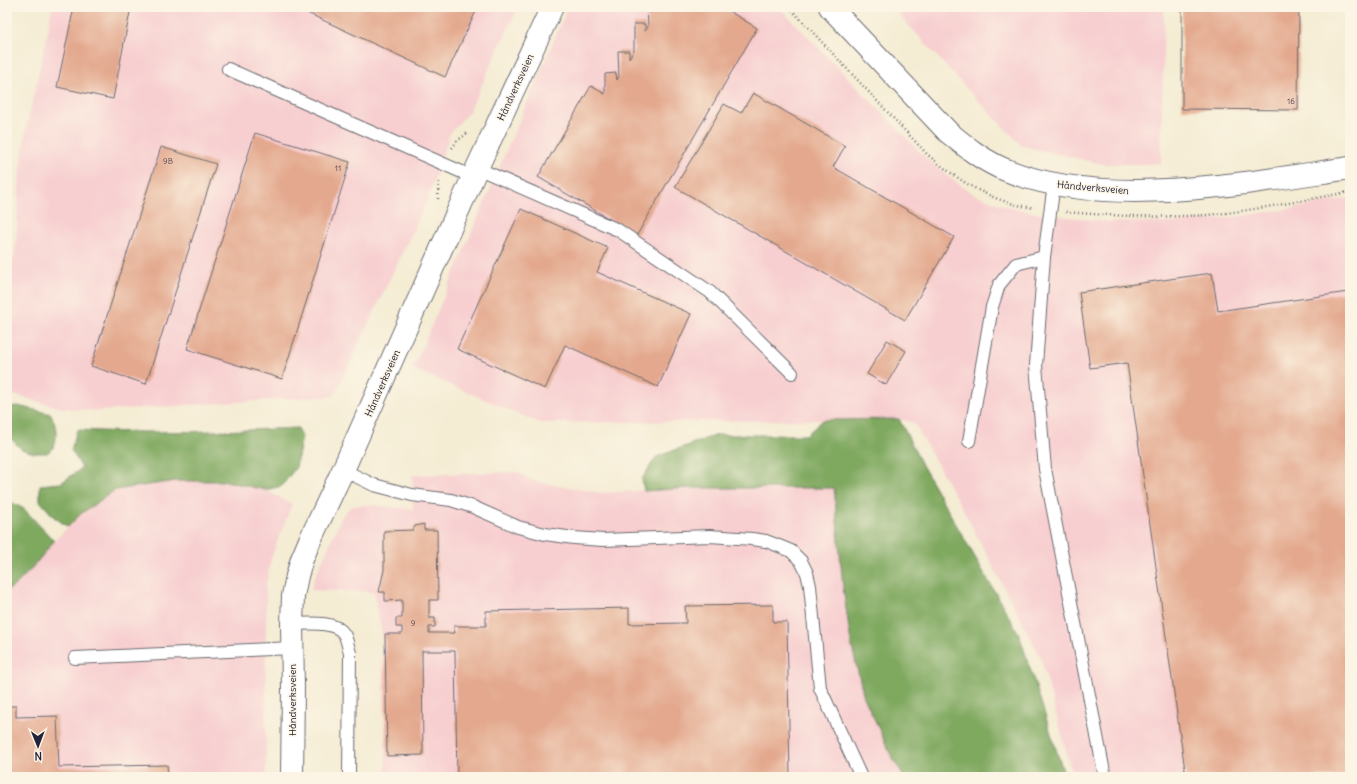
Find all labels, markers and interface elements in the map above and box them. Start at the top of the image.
street label: Håndverksveien [494,52,537,123]
house number: 16 [1287,96,1295,106]
house number: 9B [163,156,173,166]
house number: 11 [335,163,341,173]
street label: Håndverksveien [1056,178,1130,197]
street label: Håndverksveien [362,347,403,419]
house number: 9 [411,618,416,628]
street label: Håndverksveien [286,664,299,736]
north arrow [18,726,58,766]
text: N [34,749,42,763]

